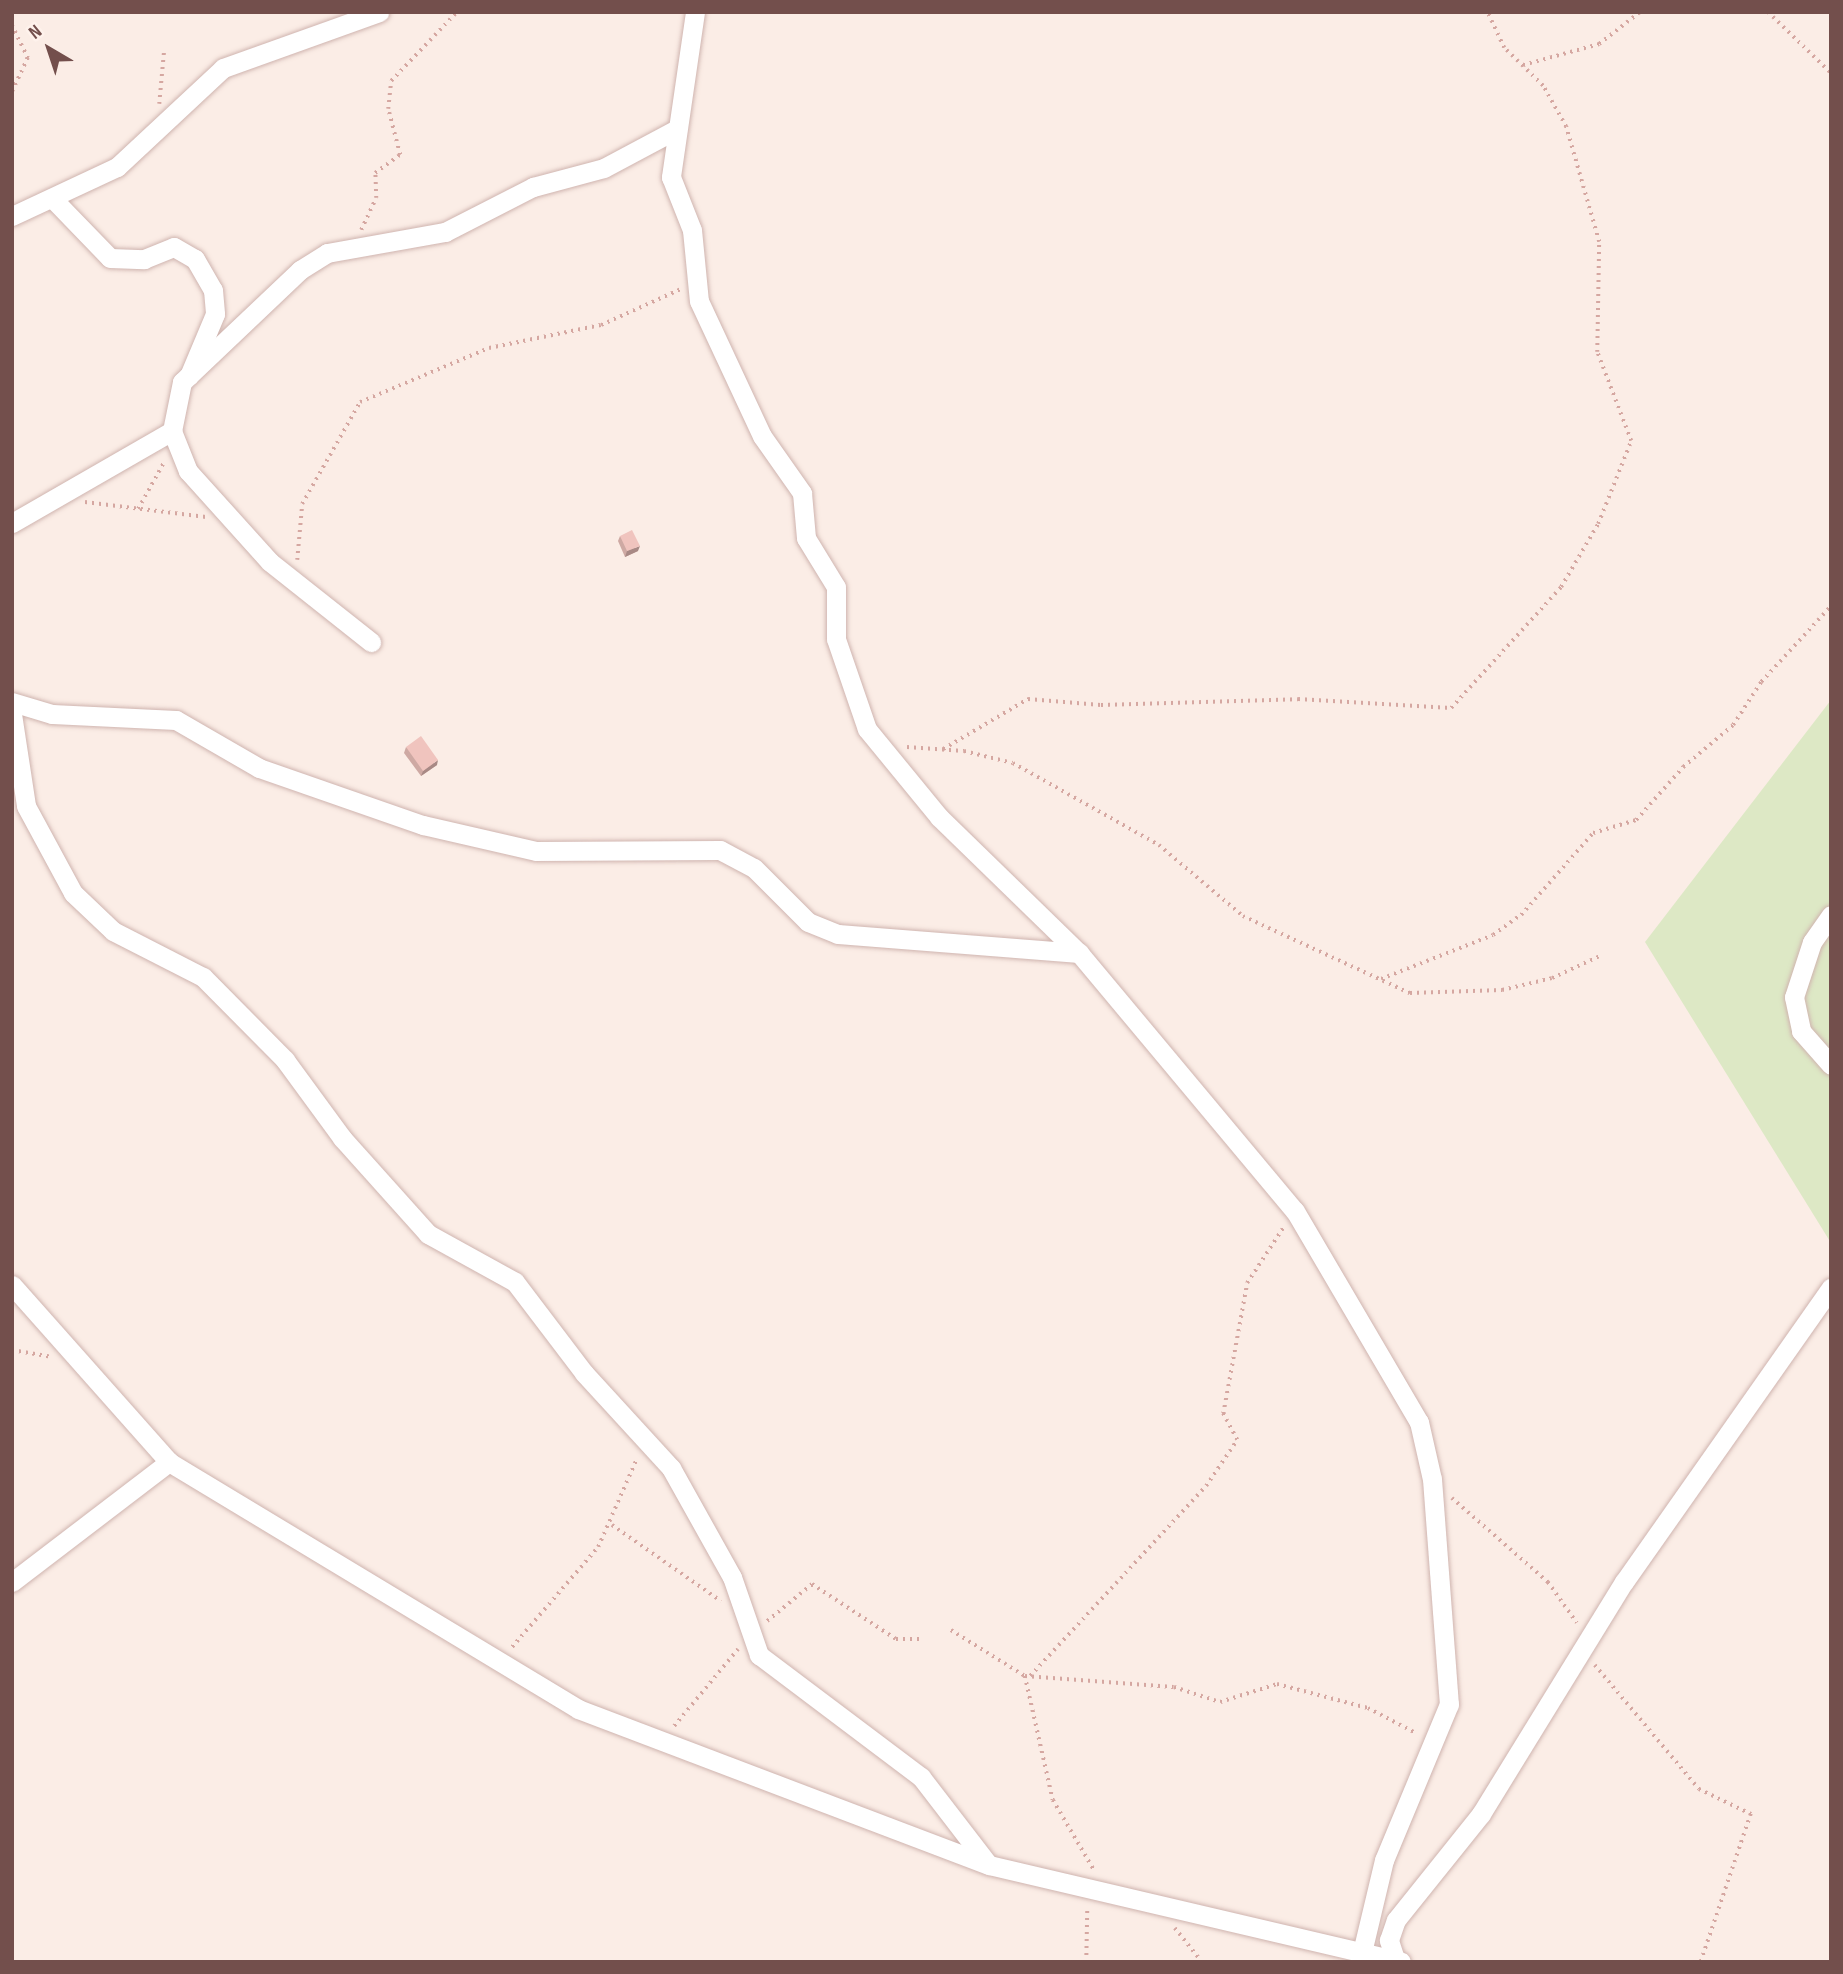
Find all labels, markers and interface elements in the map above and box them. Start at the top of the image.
north arrow [14,14,84,84]
text: N [24,20,47,44]

